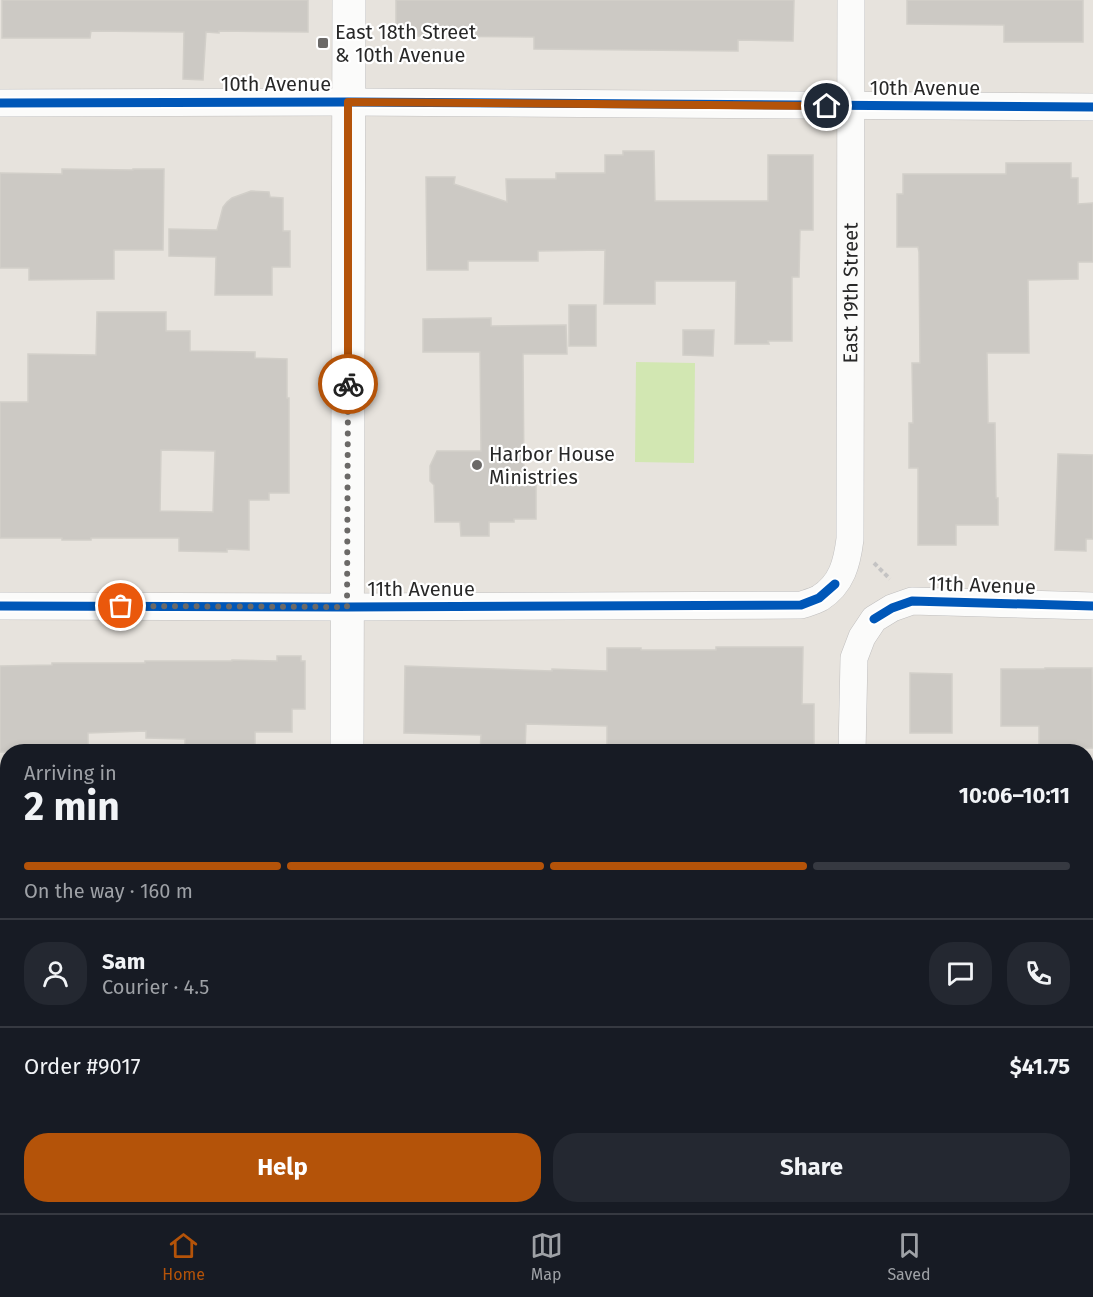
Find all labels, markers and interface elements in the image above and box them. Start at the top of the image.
place label: East 18th Street & 10th Avenue [335,20,477,67]
marker: East 18th Street & 10th Avenue [316,36,330,50]
street label: 10th Avenue [221,72,331,96]
street label: 10th Avenue [870,76,980,100]
pin [801,80,852,131]
icon: home [810,89,843,122]
street label: East 19th Street [838,222,863,363]
courier [318,354,378,414]
icon: bike [332,368,365,401]
place label: Harbor House Ministries [489,442,615,489]
marker: Harbor House Ministries [470,458,484,472]
street label: 11th Avenue [928,571,1036,599]
street label: 11th Avenue [367,577,475,601]
pin [95,580,146,631]
icon: bag [104,589,137,622]
text: Arriving in [24,761,117,785]
text: 10:06–10:11 [959,782,1070,809]
text: 2 min [24,784,120,830]
text: On the way · 160 m [24,879,193,903]
button: person [24,942,87,1005]
button: chat [929,942,992,1005]
button: phone [1007,942,1070,1005]
text: Sam [102,948,145,975]
text: Courier · 4.5 [102,975,209,999]
text: Order #9017 [24,1053,141,1080]
text: $41.75 [1010,1053,1070,1080]
button: Help [24,1133,541,1202]
button: Share [553,1133,1070,1202]
tab: Home [162,1229,205,1284]
tab: Map [530,1229,563,1284]
tab: Saved [887,1229,931,1284]

